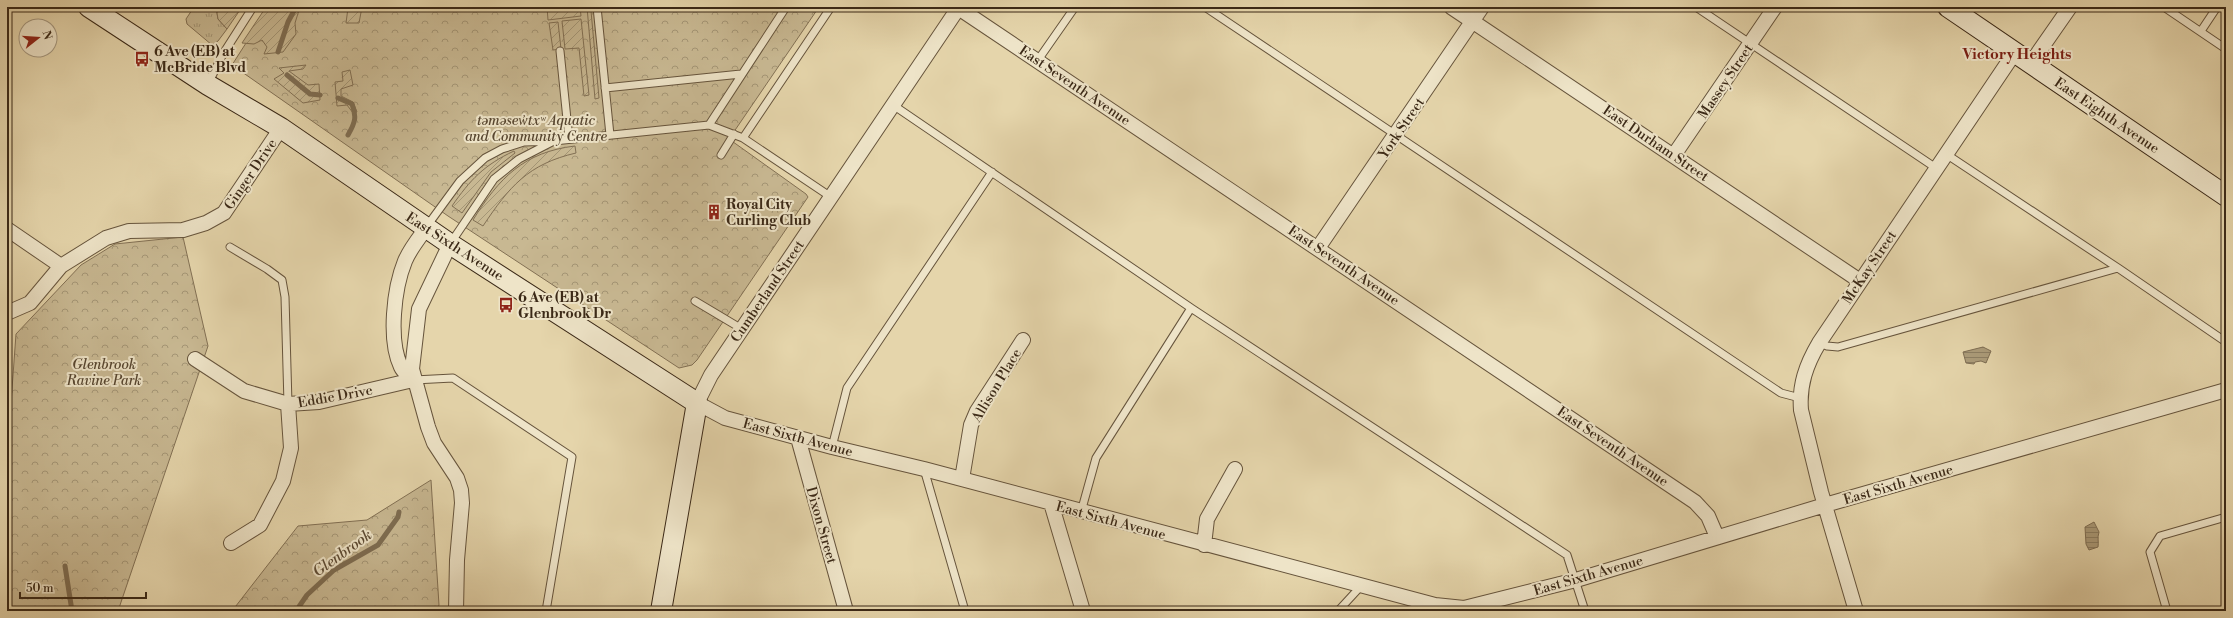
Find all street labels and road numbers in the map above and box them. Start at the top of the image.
street label: Massey Street [1694,41,1757,122]
street label: East Seventh Avenue [1015,42,1134,130]
street label: East Eighth Avenue [2050,74,2163,158]
street label: York Street [1374,94,1429,163]
street label: East Durham Street [1599,102,1712,186]
street label: Ginger Drive [220,136,281,214]
street label: East Sixth Avenue [402,208,507,285]
street label: East Seventh Avenue [1284,222,1403,310]
street label: McKay Street [1839,227,1901,308]
street label: Cumberland Street [727,237,809,346]
street label: Allison Place [967,345,1026,426]
street label: Eddie Drive [296,382,374,412]
street label: East Seventh Avenue [1553,403,1672,491]
street label: East Sixth Avenue [741,415,855,461]
street label: East Sixth Avenue [1841,461,1955,509]
street label: Dixon Street [801,485,841,566]
street label: East Sixth Avenue [1054,498,1168,544]
street label: East Sixth Avenue [1531,552,1645,600]

